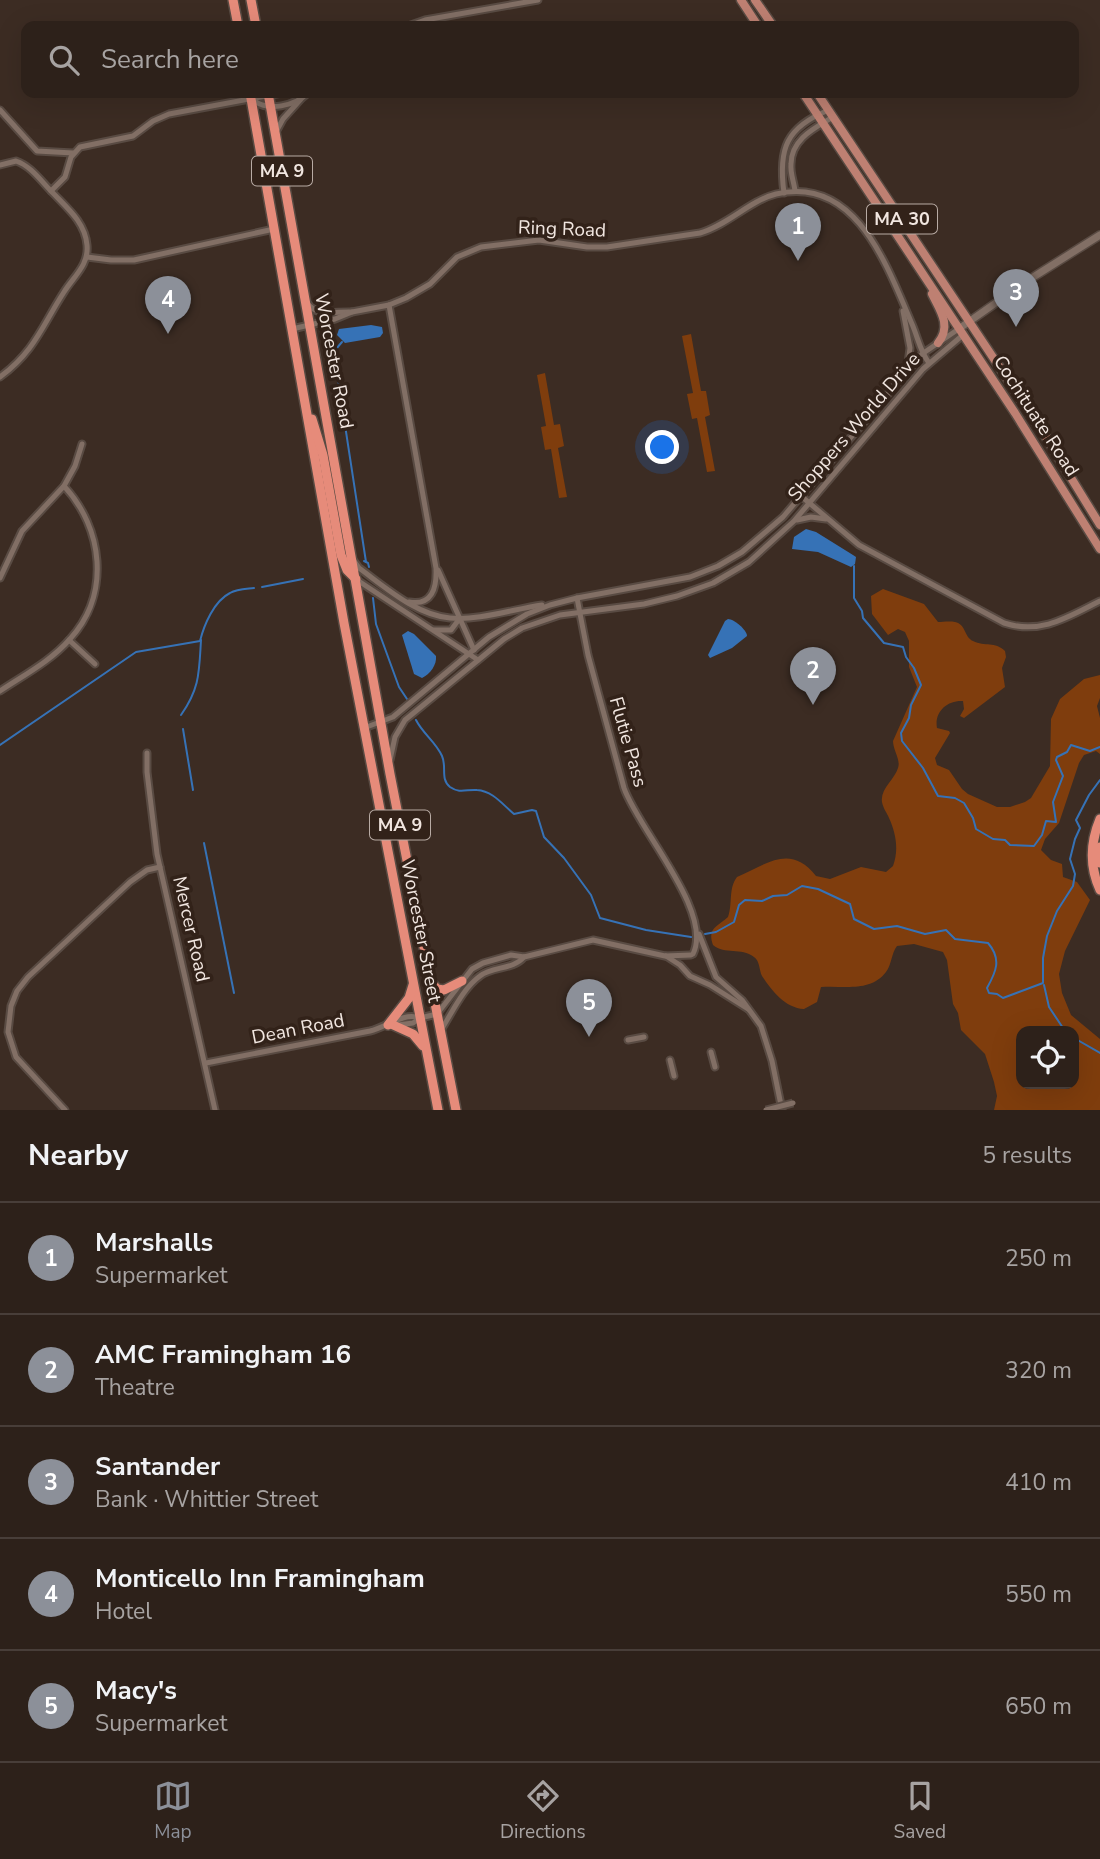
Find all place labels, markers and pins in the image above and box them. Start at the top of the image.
pin: 1 [775,203,821,261]
pin: 3 [993,269,1039,327]
pin: 4 [145,276,191,334]
pin: 2 [790,647,836,705]
pin: 5 [566,979,612,1037]

